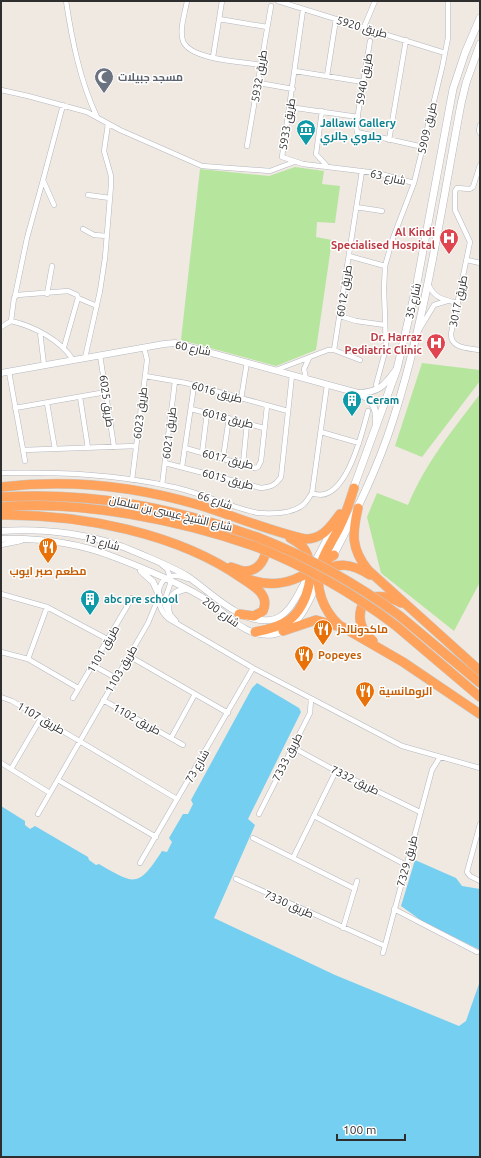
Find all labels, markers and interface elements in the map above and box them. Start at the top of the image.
street label: طريق 5920 [335,14,389,41]
street label: طريق 5932 [249,49,270,103]
street label: طريق 5940 [354,52,375,106]
mosque icon: مسجد جبيلات [93,66,115,94]
place label: مسجد جبيلات [118,71,183,84]
street label: طريق 5933 [277,97,298,151]
street label: طريق 5909 [415,101,440,155]
place label: Jallawi Gallery جلاوي جالري [320,117,396,146]
museum icon: Jallawi Gallery جلاوي جالري [295,118,317,146]
street label: شارع 63 [369,167,407,189]
place label: Al Kindi Specialised Hospital [331,226,436,251]
hospital icon: Al Kindi Specialised Hospital [438,227,460,255]
street label: طريق 6012 [334,264,355,318]
street label: طريق 3017 [447,274,470,328]
street label: شارع 35 [403,282,425,320]
place label: Dr. Harraz Pediatric Clinic [345,331,423,356]
hospital icon: Dr. Harraz Pediatric Clinic [425,332,447,360]
street label: شارع 60 [174,338,212,360]
street label: طريق 6025 [96,374,117,428]
street label: طريق 6016 [190,379,244,406]
street label: طريق 6023 [131,386,150,440]
building icon: Ceram [341,389,363,417]
place label: Ceram [366,394,399,406]
street label: طريق 6021 [160,406,179,460]
street label: طريق 6018 [201,406,255,431]
street label: طريق 6017 [201,447,255,472]
street label: طريق 6015 [201,466,255,493]
street label: شارع 66 [195,488,234,513]
street label: شارع الشيخ عيسى بن سلمان [108,493,234,535]
street label: شارع 13 [82,532,121,554]
restaurant icon: مطعم صبر ايوب [37,536,59,564]
place label: مطعم صبر ايوب [10,565,86,579]
building icon: abc pre school [79,588,101,616]
place label: abc pre school [104,593,179,605]
street label: شارع 200 [199,595,242,631]
restaurant icon: ماكدونالدز [312,618,334,646]
street label: طريق 1101 [85,623,122,675]
place label: ماكدونالدز [336,623,388,637]
street label: طريق 1103 [103,643,140,695]
restaurant icon: Popeyes [293,644,315,672]
place label: Popeyes [318,649,362,661]
restaurant icon: الرومانسية [354,680,376,708]
place label: الرومانسية [379,685,433,699]
street label: طريق 1107 [15,700,67,737]
street label: طريق 1102 [111,701,163,738]
street label: طريق 7333 [270,731,305,784]
street label: شارع 73 [183,747,213,786]
street label: طريق 7332 [328,763,381,798]
street label: طريق 7329 [394,834,421,888]
street label: طريق 7330 [262,888,315,921]
scale bar [337,1116,405,1142]
text: 100 m [343,1123,376,1136]

